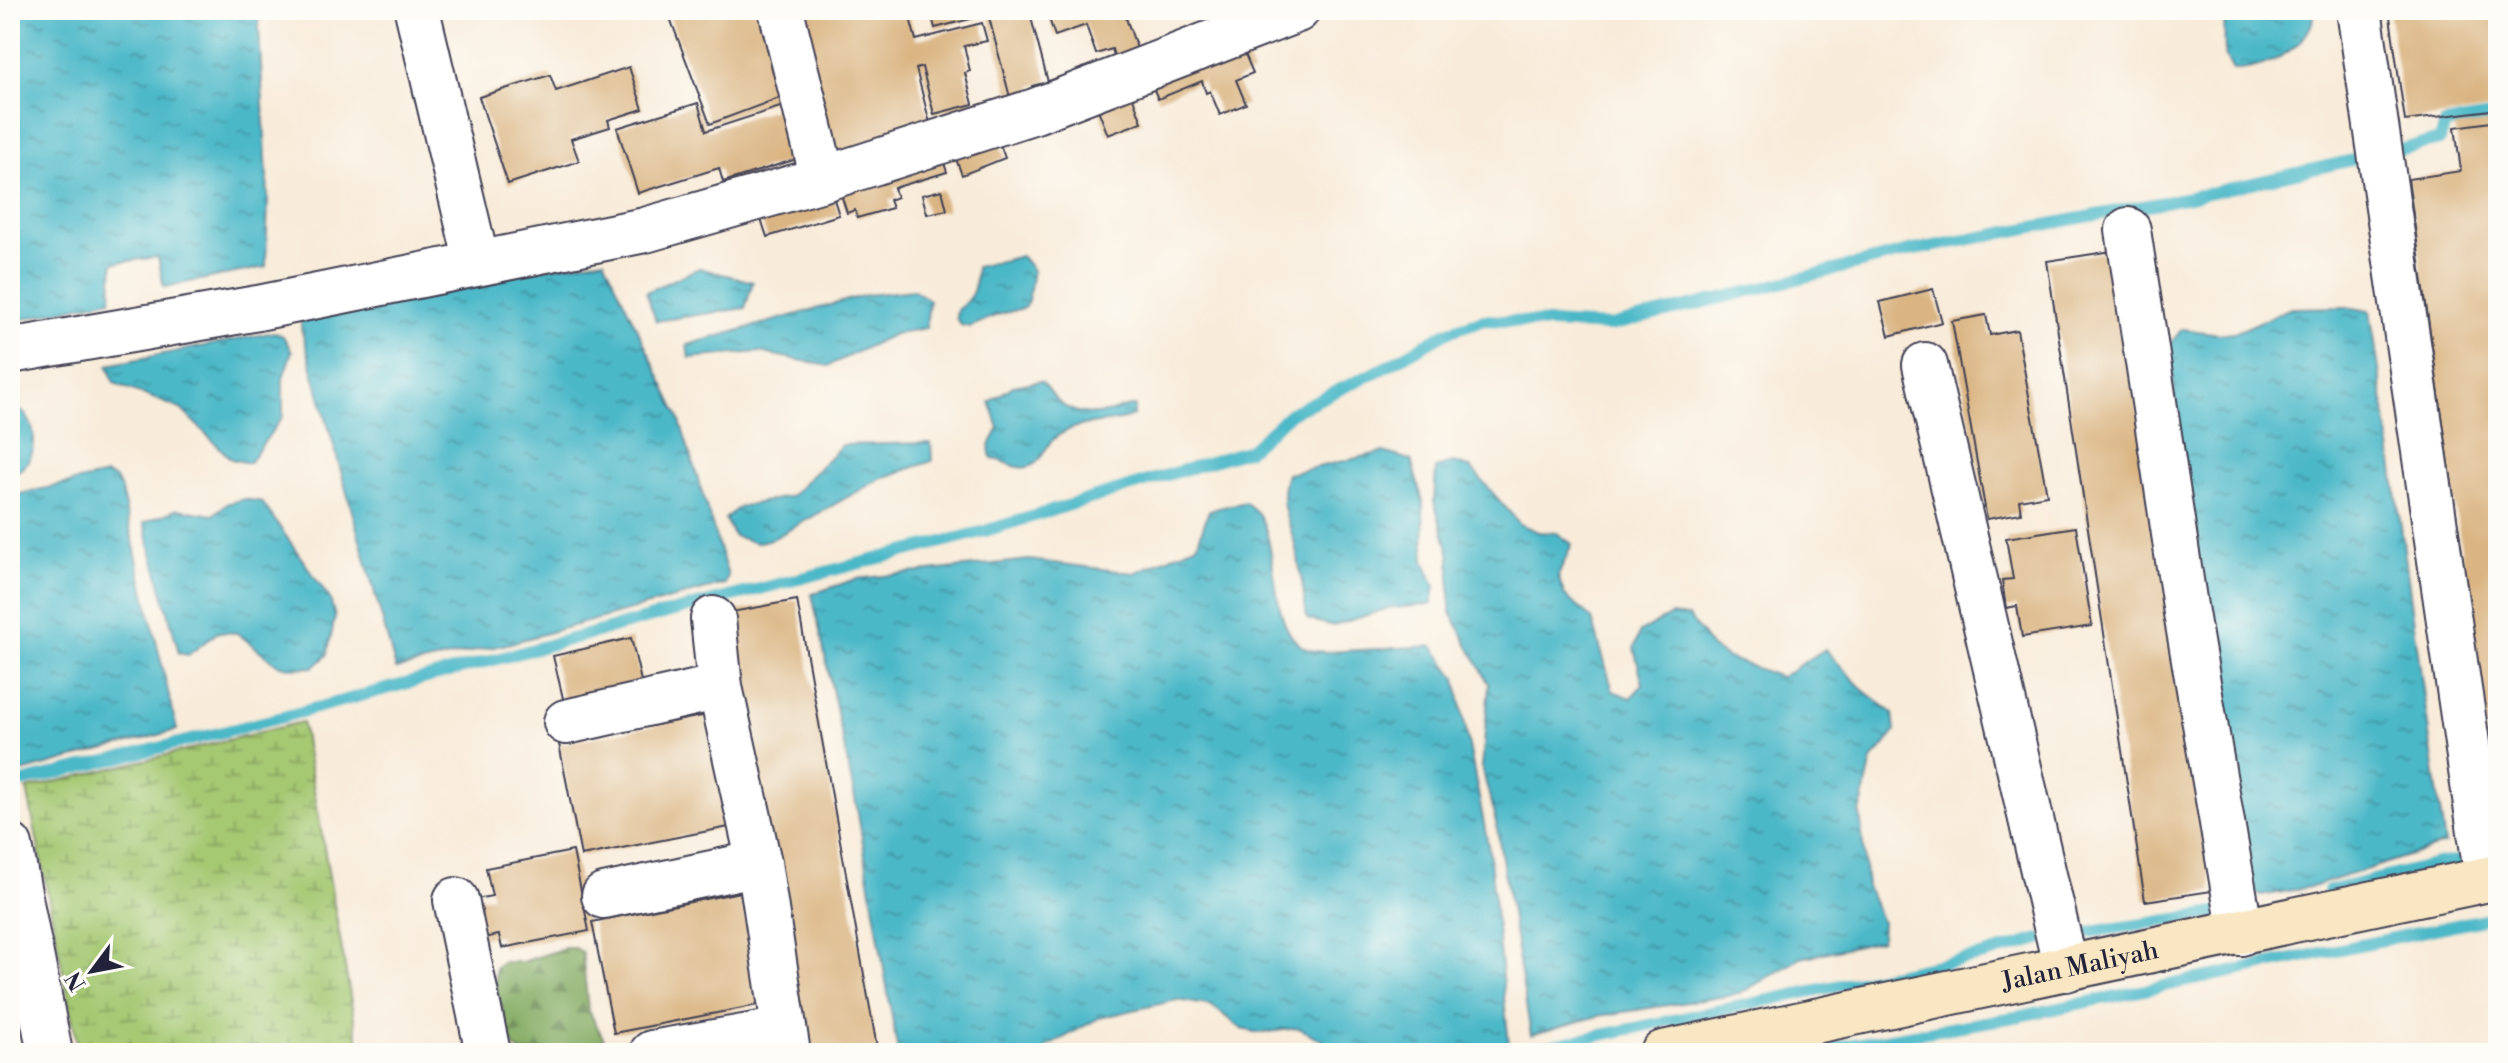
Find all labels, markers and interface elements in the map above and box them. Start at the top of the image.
north arrow [52,931,132,1011]
street label: Jalan Maliyah [1998,934,2161,998]
text: N [60,966,92,995]

